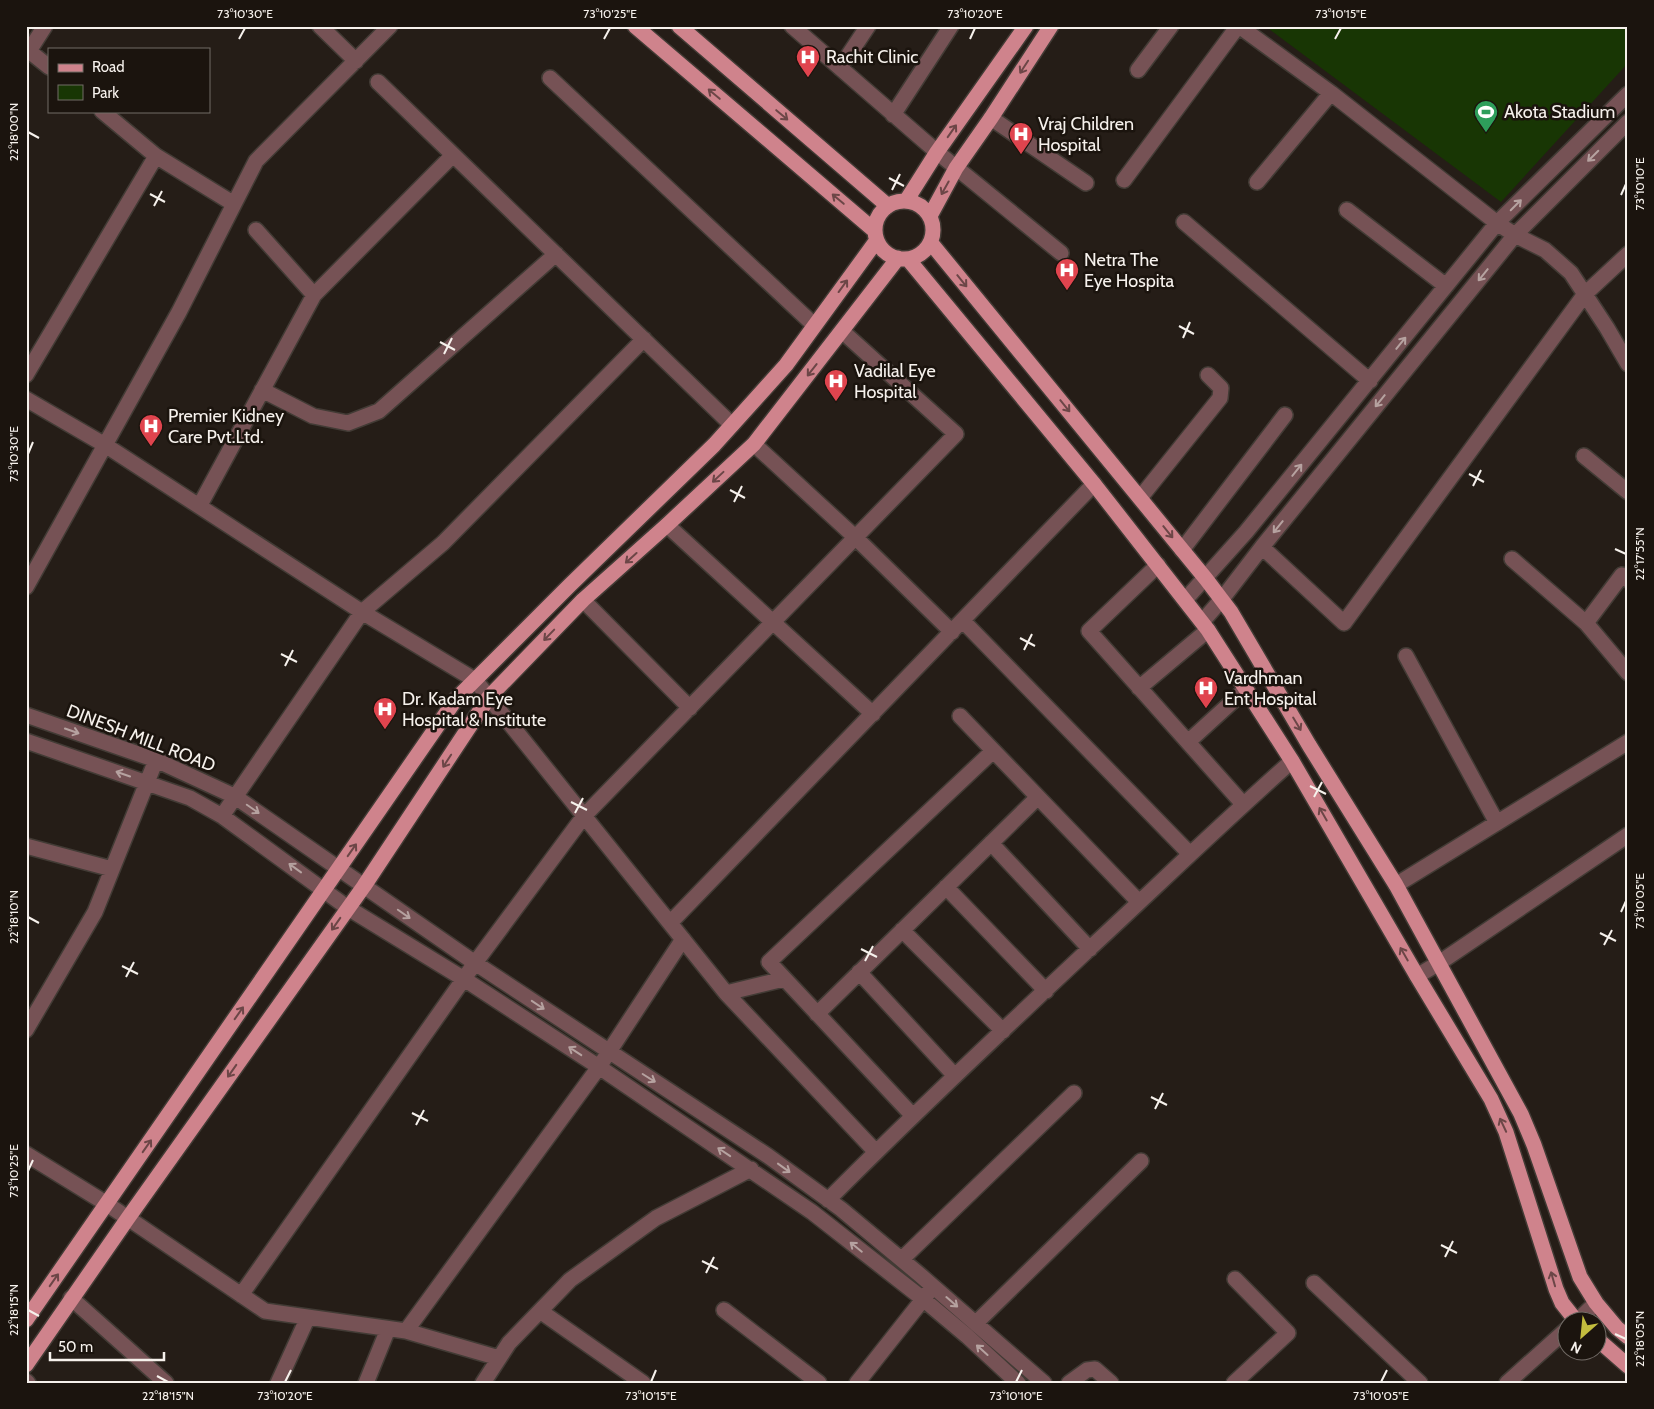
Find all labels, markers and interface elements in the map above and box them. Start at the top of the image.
text: 73°10'30"E [217,6,273,21]
text: 73°10'25"E [583,6,637,21]
text: 73°10'20"E [947,6,1003,21]
text: 73°10'15"E [1315,6,1367,21]
hospital icon: Rachit Clinic [795,44,821,78]
place label: Rachit Clinic [826,46,918,68]
legend [48,48,210,112]
text: Road [92,58,125,76]
one-way arrow [1019,60,1030,74]
text: Park [92,84,119,102]
one-way arrow [708,88,721,99]
sports icon: Akota Stadium [1473,99,1499,133]
place label: Akota Stadium [1504,101,1615,123]
text: 22°18'00"N [6,103,21,161]
one-way arrow [776,109,789,120]
place label: Vraj Children Hospital [1038,113,1134,156]
hospital icon: Vraj Children Hospital [1008,121,1034,155]
one-way arrow [947,124,957,138]
one-way arrow [1588,150,1600,162]
text: 73°10'10"E [1632,157,1647,211]
one-way arrow [940,180,950,194]
one-way arrow [832,193,845,205]
one-way arrow [1509,199,1521,211]
place label: Netra The Eye Hospita [1084,249,1175,292]
hospital icon: Netra The Eye Hospita [1054,257,1080,291]
one-way arrow [1477,268,1488,281]
one-way arrow [956,274,967,287]
one-way arrow [838,279,848,293]
one-way arrow [1395,337,1406,350]
place label: Vadilal Eye Hospital [854,360,936,403]
one-way arrow [806,363,817,376]
hospital icon: Vadilal Eye Hospital [823,368,849,402]
one-way arrow [1375,394,1386,407]
one-way arrow [1059,399,1070,412]
place label: Premier Kidney Care Pvt.Ltd. [168,405,284,448]
hospital icon: Premier Kidney Care Pvt.Ltd. [138,413,164,447]
text: 73°10'30"E [6,426,21,482]
one-way arrow [1291,464,1302,477]
one-way arrow [712,471,724,483]
one-way arrow [1272,521,1283,534]
one-way arrow [1162,525,1173,538]
text: 22°17'55"N [1632,527,1647,581]
one-way arrow [624,552,637,563]
one-way arrow [543,629,555,642]
place label: Vardhman Ent Hospital [1224,667,1317,710]
hospital icon: Vardhman Ent Hospital [1193,675,1219,709]
place label: Dr. Kadam Eye Hospital & Institute [402,688,546,731]
hospital icon: Dr. Kadam Eye Hospital & Institute [372,696,398,730]
street label: DINESH MILL ROAD [64,700,218,776]
one-way arrow [1293,717,1303,731]
one-way arrow [64,727,80,736]
one-way arrow [442,753,452,767]
one-way arrow [116,769,131,778]
one-way arrow [246,804,260,814]
one-way arrow [1317,807,1327,821]
one-way arrow [347,843,357,857]
one-way arrow [289,863,302,874]
text: 73°10'05"E [1632,873,1647,929]
text: 22°18'10"N [6,890,21,944]
one-way arrow [397,909,411,919]
one-way arrow [331,917,341,931]
one-way arrow [1399,947,1409,962]
one-way arrow [531,1000,545,1011]
one-way arrow [234,1006,244,1020]
one-way arrow [568,1046,582,1057]
one-way arrow [227,1064,237,1078]
one-way arrow [641,1073,655,1083]
one-way arrow [1498,1118,1508,1133]
one-way arrow [142,1139,152,1153]
text: 73°10'25"E [6,1144,21,1198]
one-way arrow [718,1147,732,1157]
one-way arrow [777,1162,790,1173]
one-way arrow [849,1242,863,1252]
one-way arrow [1548,1272,1558,1288]
one-way arrow [49,1273,59,1287]
text: 22°18'15"N [6,1284,21,1336]
one-way arrow [945,1296,958,1307]
text: 22°18'05"N [1632,1311,1647,1367]
north arrow [1556,1312,1606,1362]
scale bar [50,1329,164,1361]
text: N [1568,1337,1585,1358]
text: 50 m [58,1338,93,1356]
one-way arrow [975,1344,988,1356]
text: 22°18'15"N [142,1388,194,1403]
text: 73°10'20"E [257,1388,313,1403]
text: 73°10'15"E [625,1388,677,1403]
text: 73°10'10"E [989,1388,1043,1403]
text: 73°10'05"E [1353,1388,1409,1403]

